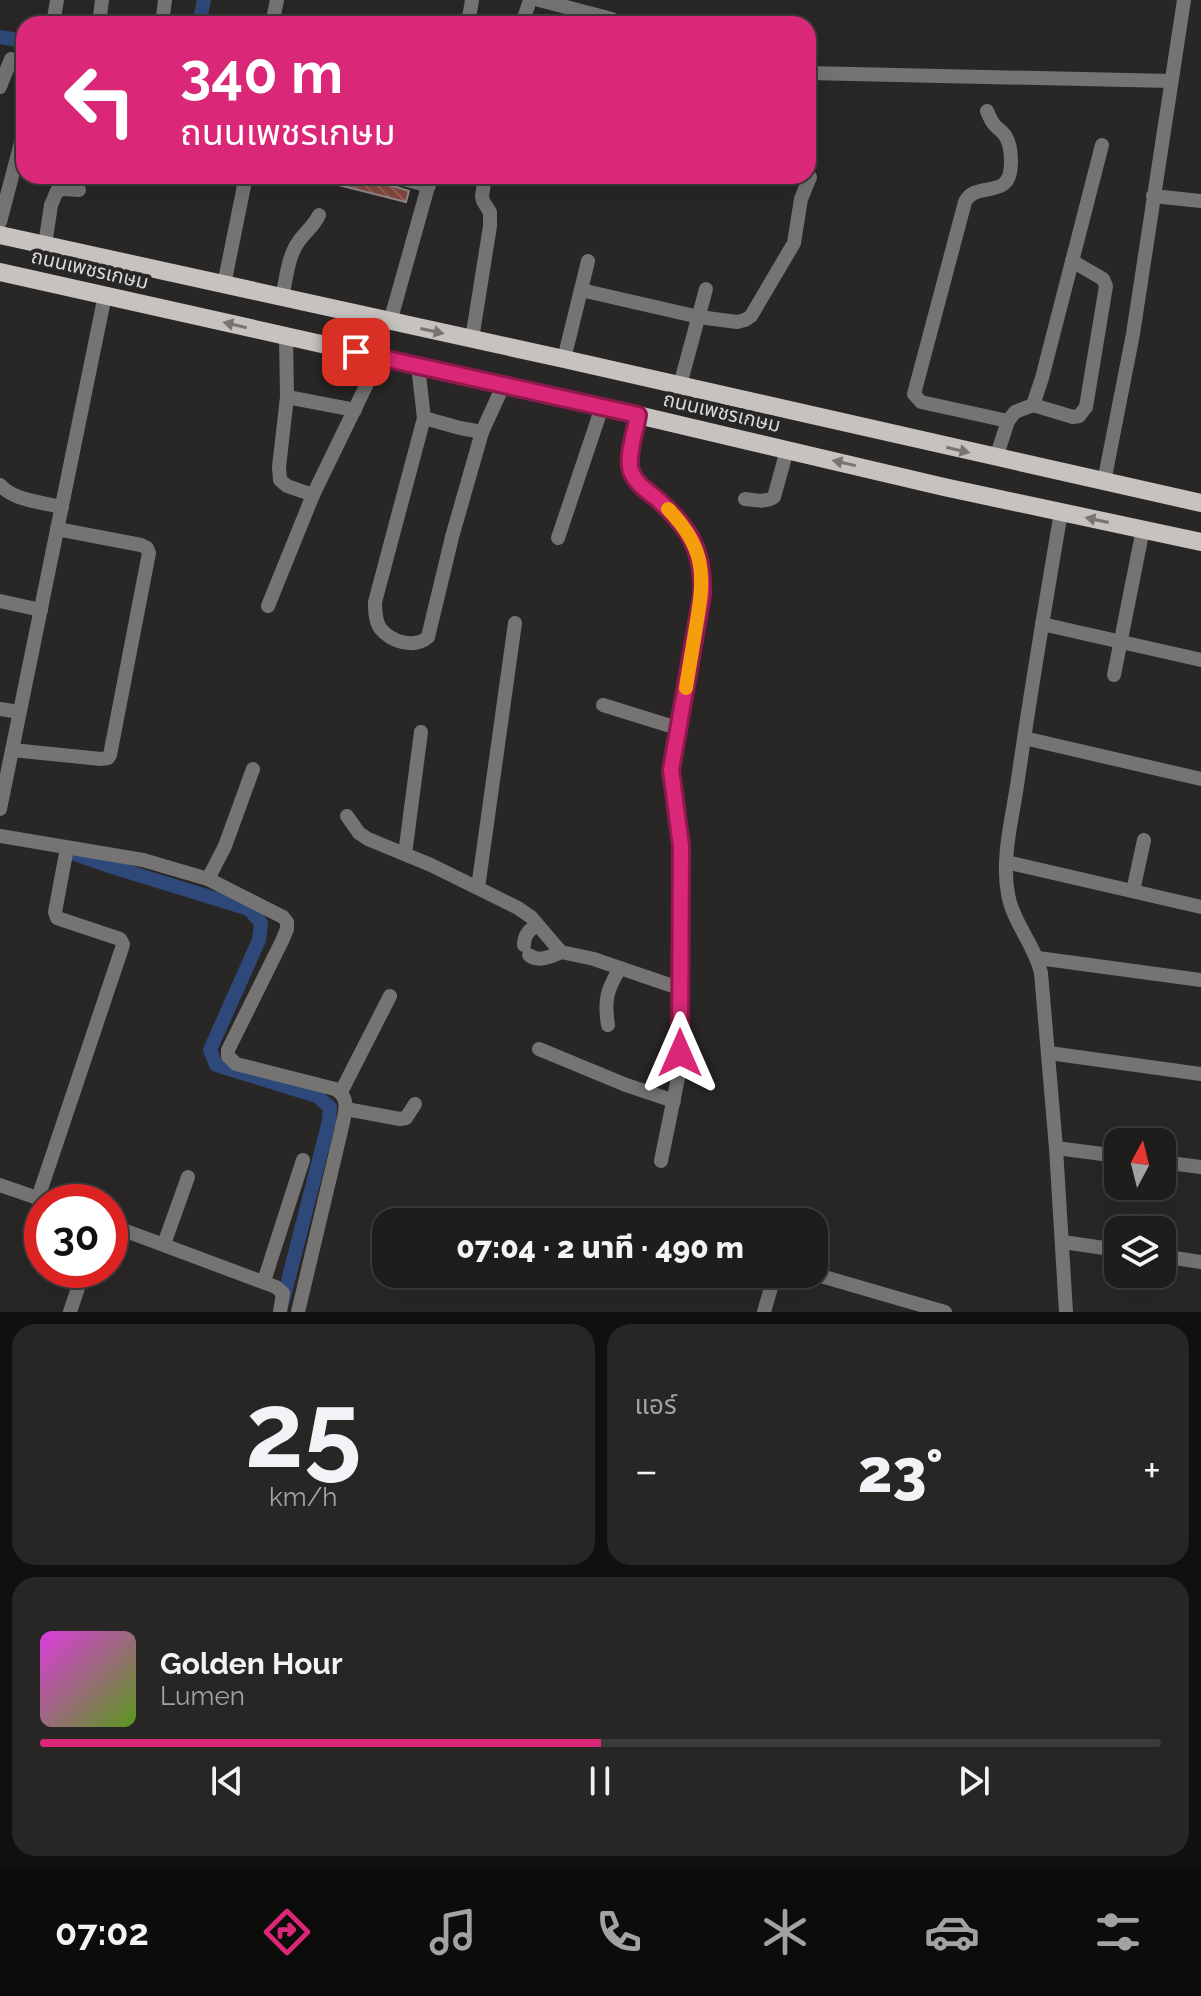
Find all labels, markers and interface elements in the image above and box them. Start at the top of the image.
text: 340 m [180,40,343,106]
icon: left [48,48,152,152]
text: ถนนเพชรเกษม [180,111,396,153]
street label: ถนนเพชรเกษม [29,244,151,294]
one-way arrow [223,318,248,330]
pin [322,318,390,386]
one-way arrow [419,325,444,338]
icon: arrive [334,330,378,374]
street label: ถนนเพชรเกษม [661,387,783,437]
one-way arrow [946,444,971,457]
one-way arrow [831,457,856,469]
one-way arrow [1085,513,1110,525]
position arrow [638,1011,722,1095]
north arrow [1104,1128,1176,1200]
map controls [1104,1128,1176,1288]
speed limit sign: 30 [24,1184,128,1288]
button: layers [1104,1216,1176,1288]
text: 07:04 · 2 นาที · 490 m [456,1230,744,1265]
text: 25 [245,1369,361,1491]
text: แอร์ [635,1390,677,1420]
text: 23° [858,1436,943,1506]
text: − [635,1445,658,1496]
text: + [1143,1445,1161,1496]
text: km/h [269,1482,338,1512]
text: Golden Hour [160,1646,343,1681]
text: Lumen [160,1681,245,1711]
icon: previous [205,1759,249,1803]
icon: pause [578,1759,622,1803]
icon: next [952,1759,996,1803]
icon: directions [259,1904,315,1960]
icon: music [425,1904,481,1960]
icon: phone [591,1904,647,1960]
icon: climate [757,1904,813,1960]
icon: car [924,1904,980,1960]
icon: filters [1090,1904,1146,1960]
text: 07:02 [55,1911,149,1953]

